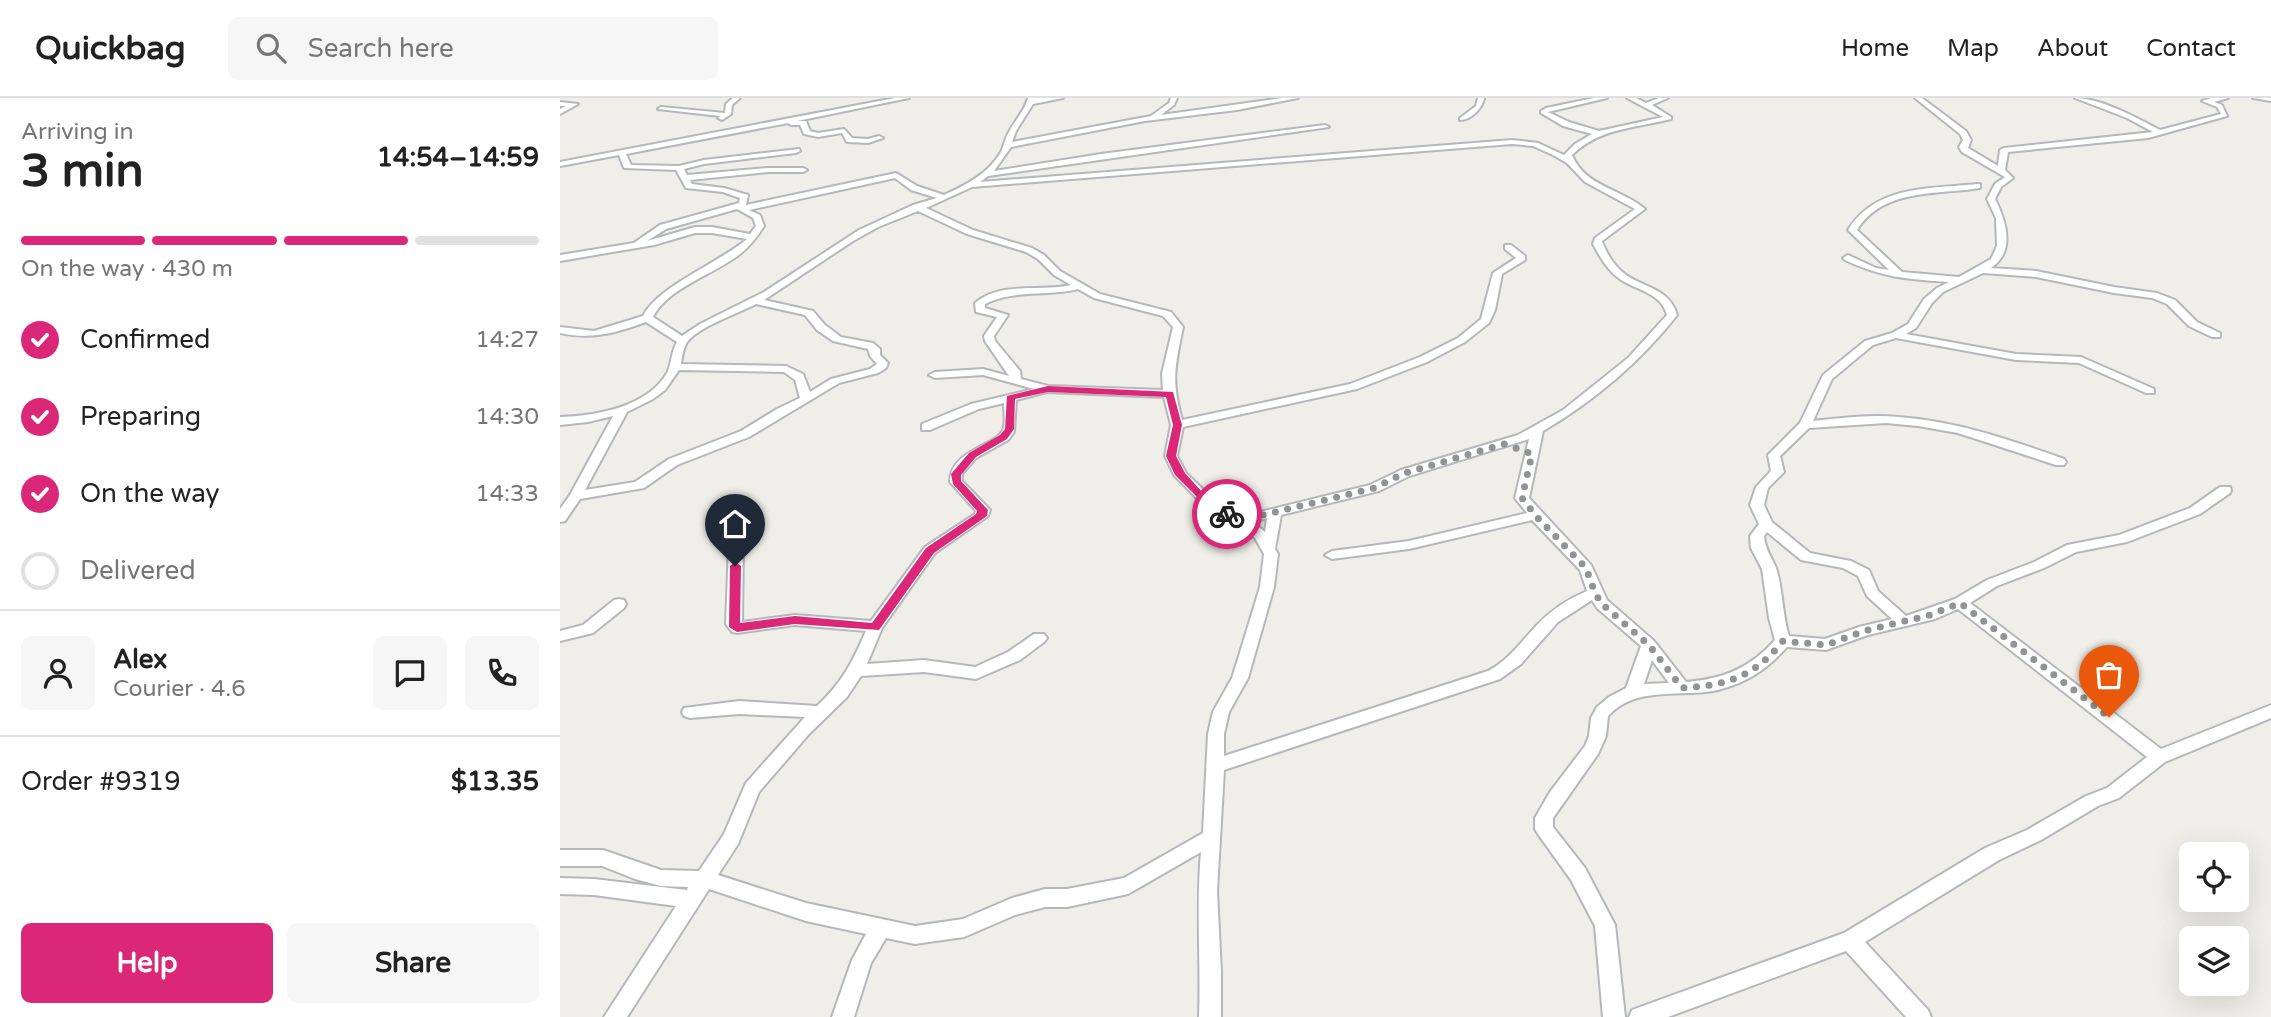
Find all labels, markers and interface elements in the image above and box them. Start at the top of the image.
search box [228,17,718,80]
text: Quickbag [35,29,186,68]
icon: search [252,29,290,67]
text: Search here [308,33,454,64]
text: Home [1841,34,1909,63]
text: Map [1947,34,1999,63]
text: About [2037,34,2108,63]
text: Contact [2146,34,2236,63]
text: Arriving in [21,118,134,146]
text: 14:54–14:59 [377,142,539,173]
text: 3 min [21,144,144,199]
text: On the way · 430 m [21,255,233,283]
icon: check [21,321,59,359]
text: Confirmed [80,324,210,355]
text: 14:27 [475,326,539,354]
icon: check [21,398,59,436]
text: Preparing [80,401,201,432]
text: 14:30 [475,403,539,431]
icon: check [21,475,59,513]
text: On the way [80,478,220,509]
courier [1192,479,1262,549]
text: 14:33 [475,480,539,508]
pin [705,494,765,566]
icon: bike [1208,495,1246,533]
icon: home [716,505,754,543]
text: Delivered [80,555,196,586]
button: person [21,636,95,710]
button: chat [373,636,447,710]
button: phone [465,636,539,710]
text: Alex [113,644,167,675]
pin [2079,645,2139,717]
icon: bag [2090,656,2128,694]
text: Courier · 4.6 [113,675,246,703]
text: Order #9319 [21,766,181,797]
text: $13.35 [451,766,539,797]
map controls [2179,842,2249,996]
button: locate [2179,842,2249,912]
button: Help [21,923,273,1003]
button: Share [287,923,539,1003]
button: layers [2179,926,2249,996]

